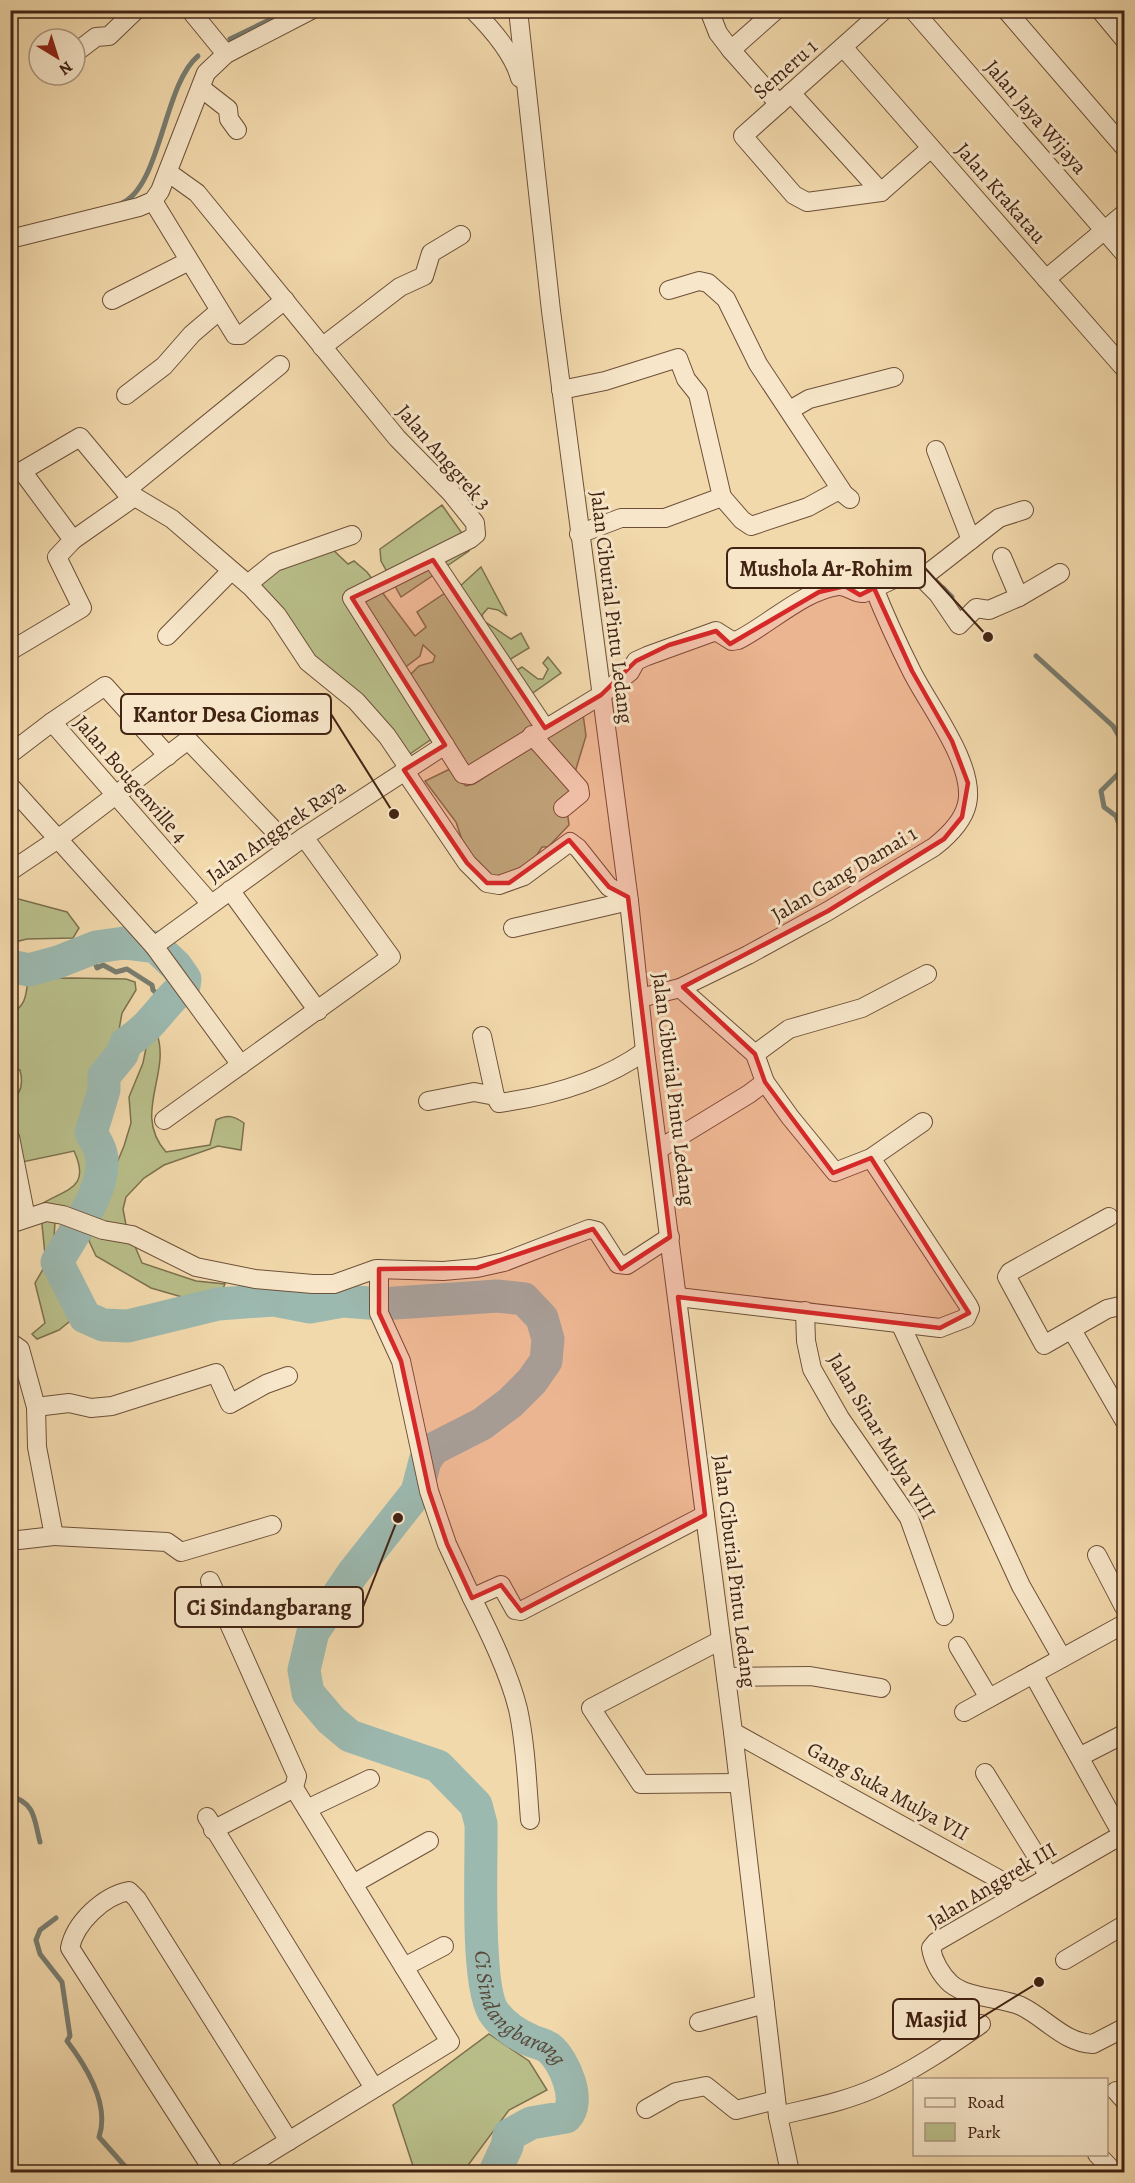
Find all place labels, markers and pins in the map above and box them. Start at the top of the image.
callout: Mushola Ar-Rohim [727,548,925,588]
callout: Kantor Desa Ciomas [121,694,331,734]
callout: Ci Sindangbarang [175,1587,363,1627]
callout: Masjid [893,1999,979,2039]

